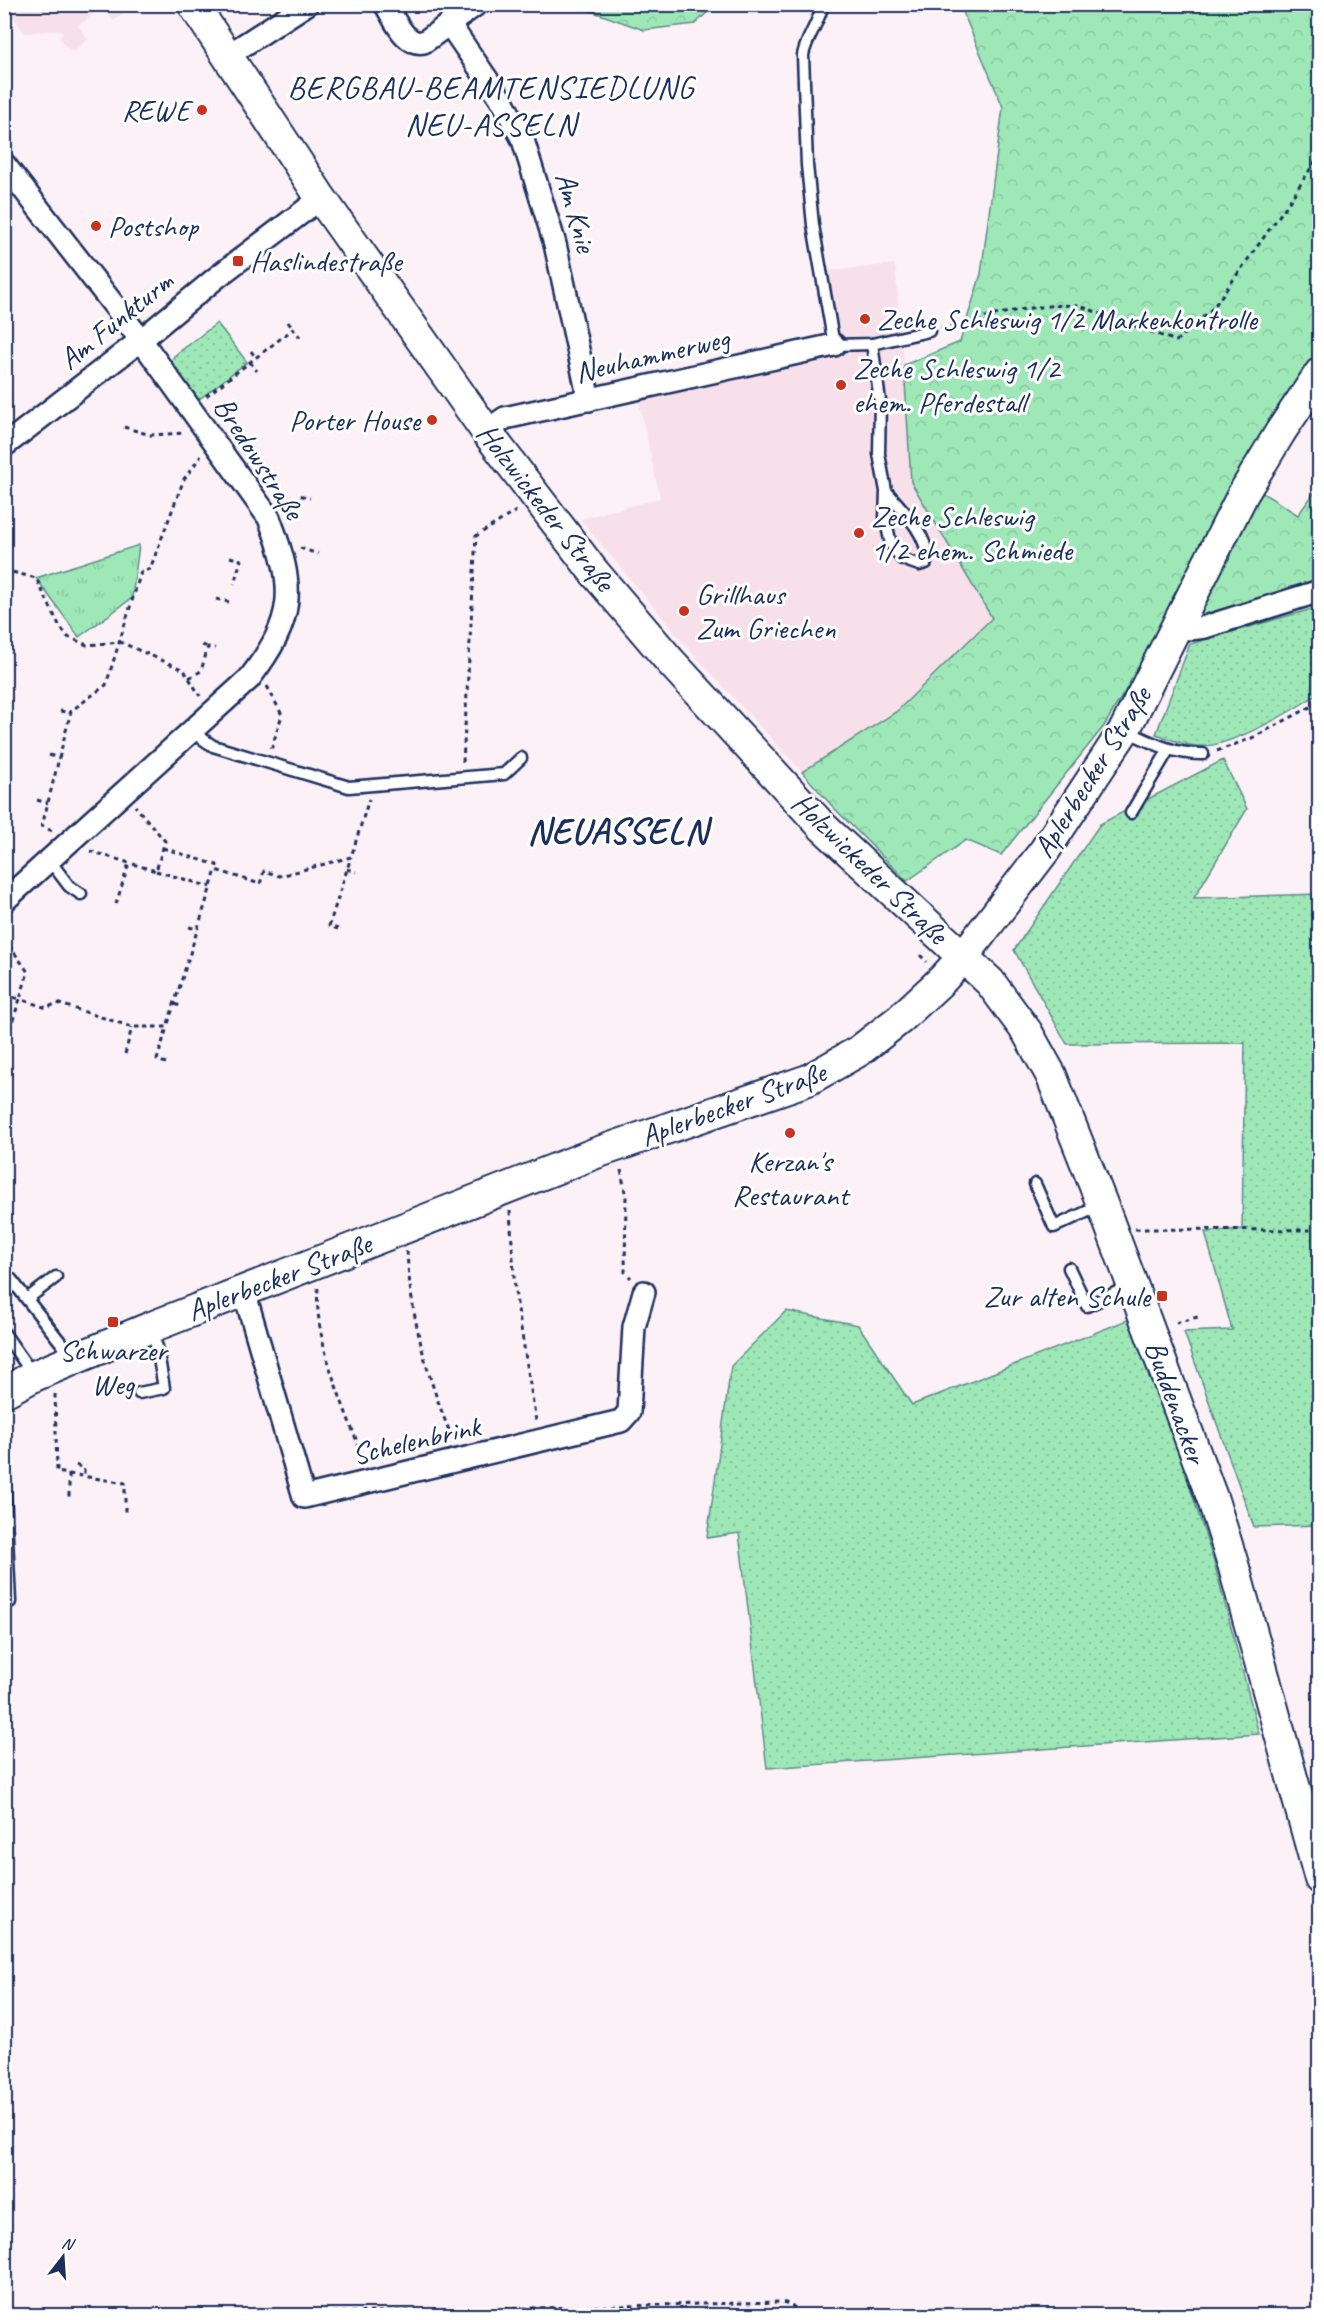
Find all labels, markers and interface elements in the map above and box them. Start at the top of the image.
district label: BERGBAU-BEAMTENSIEDLUNG NEU-ASSELN [287,67,696,145]
place label: REWE [122,91,194,129]
marker: REWE [195,103,209,117]
street label: Am Knie [547,168,606,259]
place label: Postshop [108,207,200,245]
marker: Postshop [89,219,103,233]
place label: Haslindestraße [250,242,404,280]
marker: Haslindestraße [231,254,245,268]
street label: Am Funkturm [51,261,182,378]
place label: Zeche Schleswig 1/2 Markenkontrolle [877,300,1259,338]
marker: Zeche Schleswig 1/2 Markenkontrolle [858,312,872,326]
street label: Neuhammerweg [571,318,735,391]
place label: Zeche Schleswig 1/2 ehem. Pferdestall [853,349,1062,421]
marker: Zeche Schleswig 1/2 ehem. Pferdestall [834,378,848,392]
street label: Bredowstraße [205,389,314,529]
place label: Porter House [289,401,422,439]
marker: Porter House [425,413,439,427]
street label: Holzwickeder Straße [469,415,625,600]
place label: Zeche Schleswig 1/2 ehem. Schmiede [871,497,1074,569]
marker: Zeche Schleswig 1/2 ehem. Schmiede [852,526,866,540]
place label: Grillhaus Zum Griechen [696,575,836,647]
marker: Grillhaus Zum Griechen [677,604,691,618]
street label: Aplerbecker Straße [1024,678,1161,864]
street label: Holzwickeder Straße [784,784,958,954]
district label: NEUASSELN [528,808,713,854]
street label: Aplerbecker Straße [635,1052,833,1155]
marker: Kerzan's Restaurant [783,1126,797,1140]
place label: Kerzan's Restaurant [732,1142,851,1214]
street label: Aplerbecker Straße [182,1224,379,1330]
place label: Zur alten Schule [984,1277,1152,1315]
marker: Zur alten Schule [1155,1289,1169,1303]
marker: Schwarzer Weg [106,1315,120,1329]
place label: Schwarzer Weg [59,1331,169,1403]
street label: Buddenacker [1136,1335,1216,1471]
street label: Schelenbrink [348,1406,486,1473]
north arrow [33,2227,93,2287]
text: N [59,2233,78,2256]

